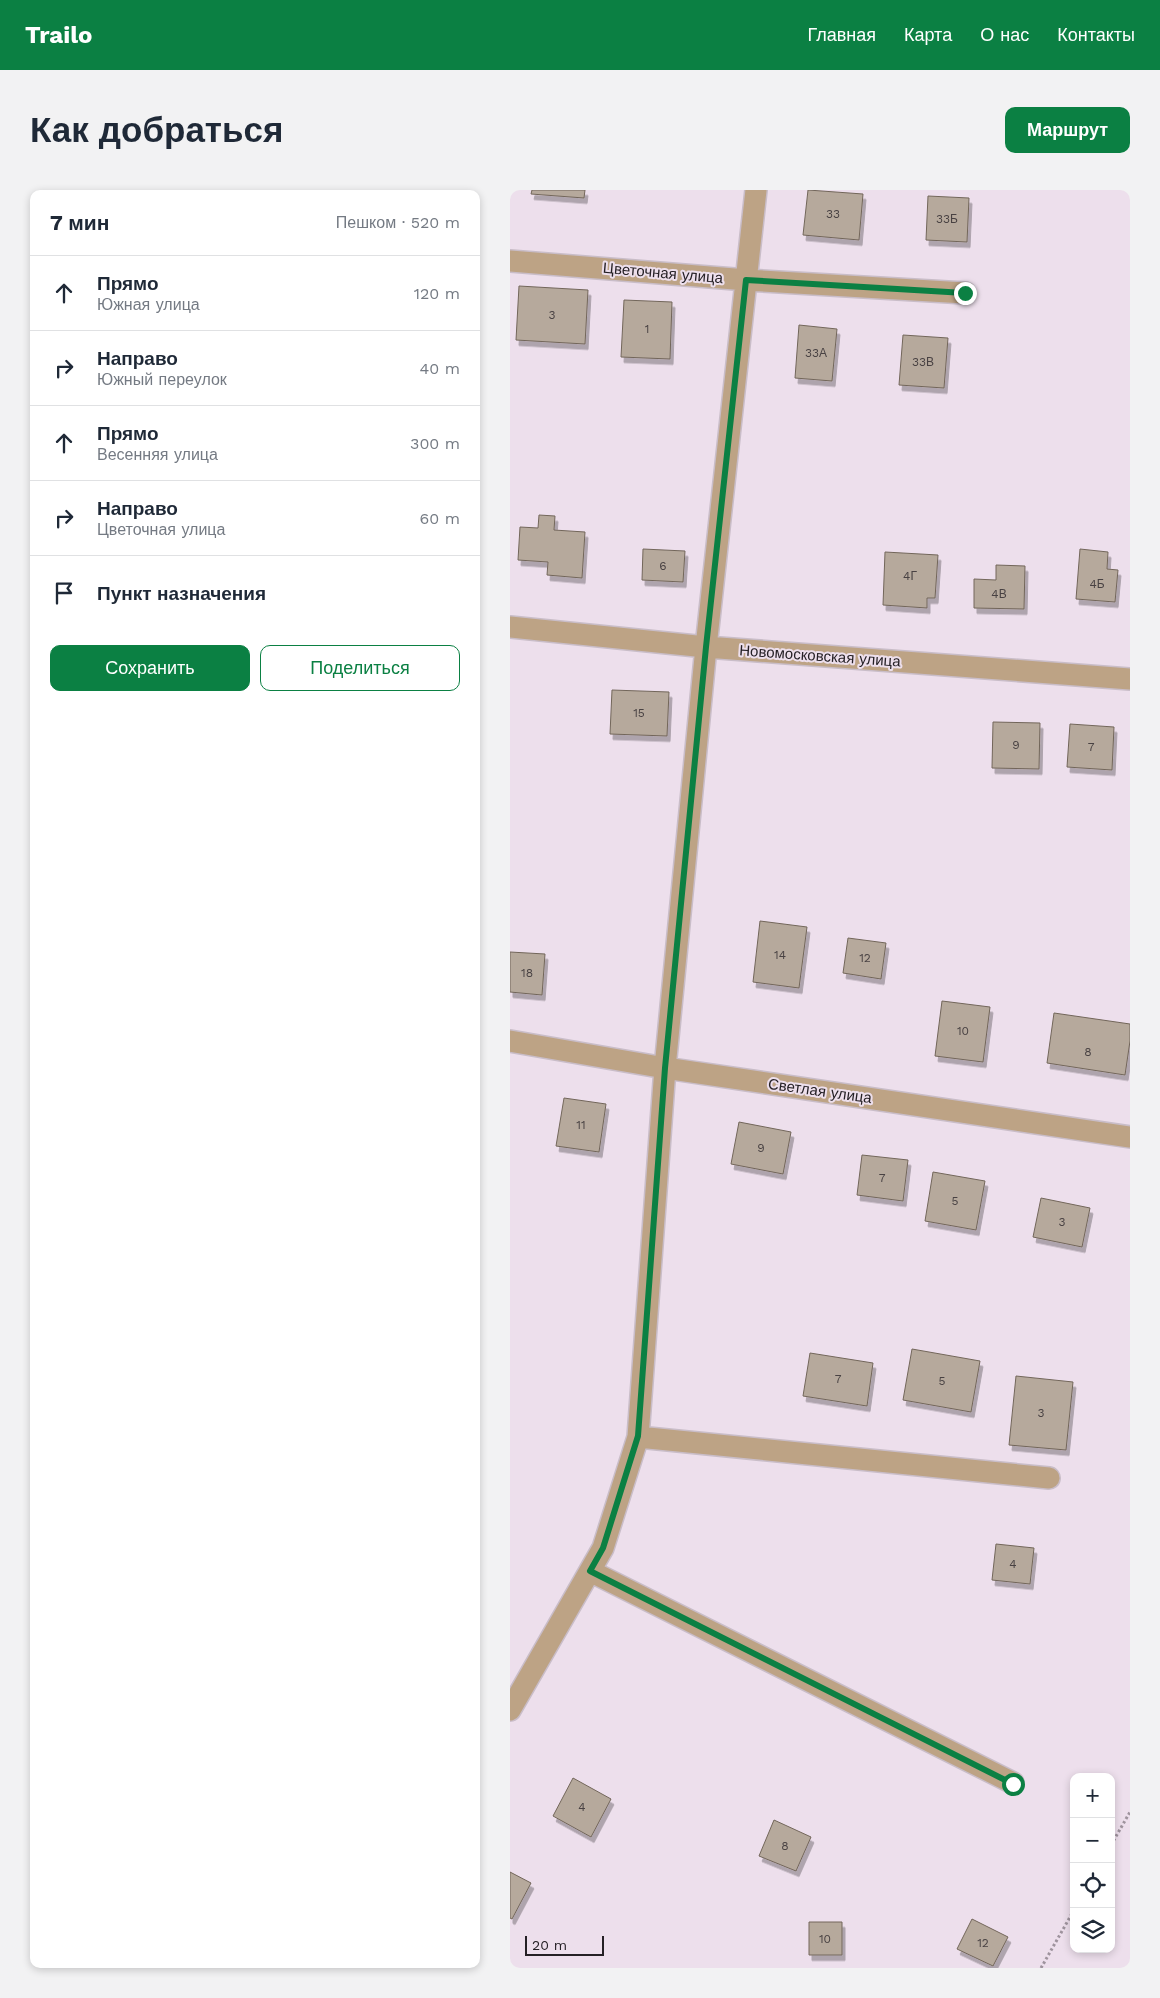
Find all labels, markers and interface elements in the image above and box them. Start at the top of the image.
text: Trailo [25,21,92,49]
text: Главная [807,24,876,45]
text: Карта [904,24,952,45]
text: О нас [980,24,1029,45]
text: Контакты [1057,24,1135,45]
button: Маршрут [1005,107,1130,153]
text: Как добраться [30,109,283,151]
house number: 33 [826,207,840,221]
text: 7 мин [50,210,109,235]
house number: 33Б [936,212,958,226]
text: Пешком · 520 m [336,213,460,232]
street label: Цветочная улица [602,259,724,287]
text: Прямо [97,272,159,295]
icon: ahead [50,279,78,307]
route end [954,282,977,305]
text: 120 m [414,284,460,303]
text: Южная улица [97,295,200,314]
house number: 3 [549,308,556,322]
house number: 1 [645,322,649,336]
house number: 33А [805,346,827,360]
text: Направо [97,347,178,370]
icon: right [50,354,78,382]
house number: 33В [912,355,934,369]
text: 40 m [420,359,460,378]
text: Южный переулок [97,370,227,389]
text: Прямо [97,422,159,445]
icon: ahead [50,429,78,457]
text: 300 m [410,434,460,453]
text: Весенняя улица [97,445,218,464]
text: Направо [97,497,178,520]
icon: right [50,504,78,532]
text: 60 m [420,509,460,528]
text: Цветочная улица [97,520,225,539]
house number: 6 [659,559,667,573]
house number: 4Г [903,569,917,583]
house number: 4Б [1089,577,1105,591]
icon: arrive [50,579,78,607]
text: Пункт назначения [97,582,266,605]
house number: 4В [991,587,1007,601]
street label: Новомосковская улица [739,641,902,671]
button: Сохранить [50,645,250,691]
button: Поделиться [260,645,460,691]
house number: 15 [633,706,645,720]
house number: 9 [1012,738,1020,752]
house number: 7 [1088,740,1095,754]
house number: 14 [774,948,786,962]
house number: 12 [859,951,871,965]
house number: 18 [521,966,533,980]
house number: 10 [957,1024,969,1038]
house number: 8 [1084,1045,1092,1059]
street label: Светлая улица [767,1075,874,1107]
house number: 11 [576,1118,586,1132]
house number: 9 [757,1141,765,1155]
house number: 7 [879,1171,886,1185]
house number: 5 [952,1194,959,1208]
house number: 3 [1059,1215,1066,1229]
house number: 7 [835,1372,842,1386]
house number: 5 [939,1374,946,1388]
house number: 3 [1038,1406,1045,1420]
house number: 4 [1009,1557,1017,1571]
route start [1002,1773,1025,1796]
map controls [1070,1773,1115,1953]
button: + [1070,1773,1115,1818]
house number: 4 [578,1800,586,1814]
button: − [1070,1818,1115,1863]
house number: 8 [781,1839,789,1853]
button: locate [1070,1863,1115,1908]
button: layers [1070,1908,1115,1953]
house number: 10 [819,1932,831,1946]
scale bar [525,1933,604,1956]
house number: 12 [977,1936,989,1950]
text: 20 m [532,1937,567,1953]

